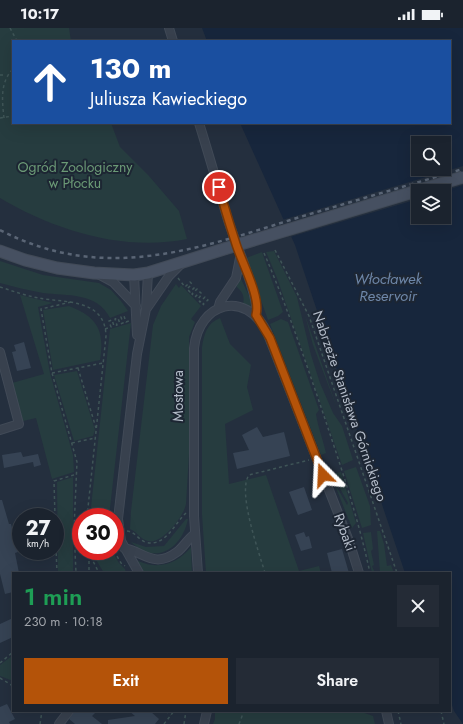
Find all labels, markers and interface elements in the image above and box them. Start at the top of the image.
text: 10:17 [20,3,59,25]
text: 130 m [90,48,172,89]
icon: ahead [24,56,76,108]
text: Juliusza Kawieckiego [90,86,247,112]
map controls [411,136,451,224]
button: search [411,136,451,176]
park label: Ogród Zoologiczny w Płocku [17,157,133,193]
pin [202,170,236,204]
icon: arrive [208,176,230,198]
button: layers [411,184,451,224]
water label: Włocławek Reservoir [354,268,422,307]
street label: Nabrzeże Stanisława Górnickiego [308,308,392,504]
street label: Mostowa [168,370,188,422]
position arrow [302,454,344,496]
speed limit sign: 30 [72,508,124,560]
street label: Rybaki [329,510,361,554]
text: 27 [25,514,51,543]
text: km/h [27,536,49,551]
text: 1 min [24,579,82,614]
button: close [397,585,439,627]
text: 230 m · 10:18 [24,612,103,631]
button: Exit [24,658,228,704]
button: Share [236,658,439,704]

